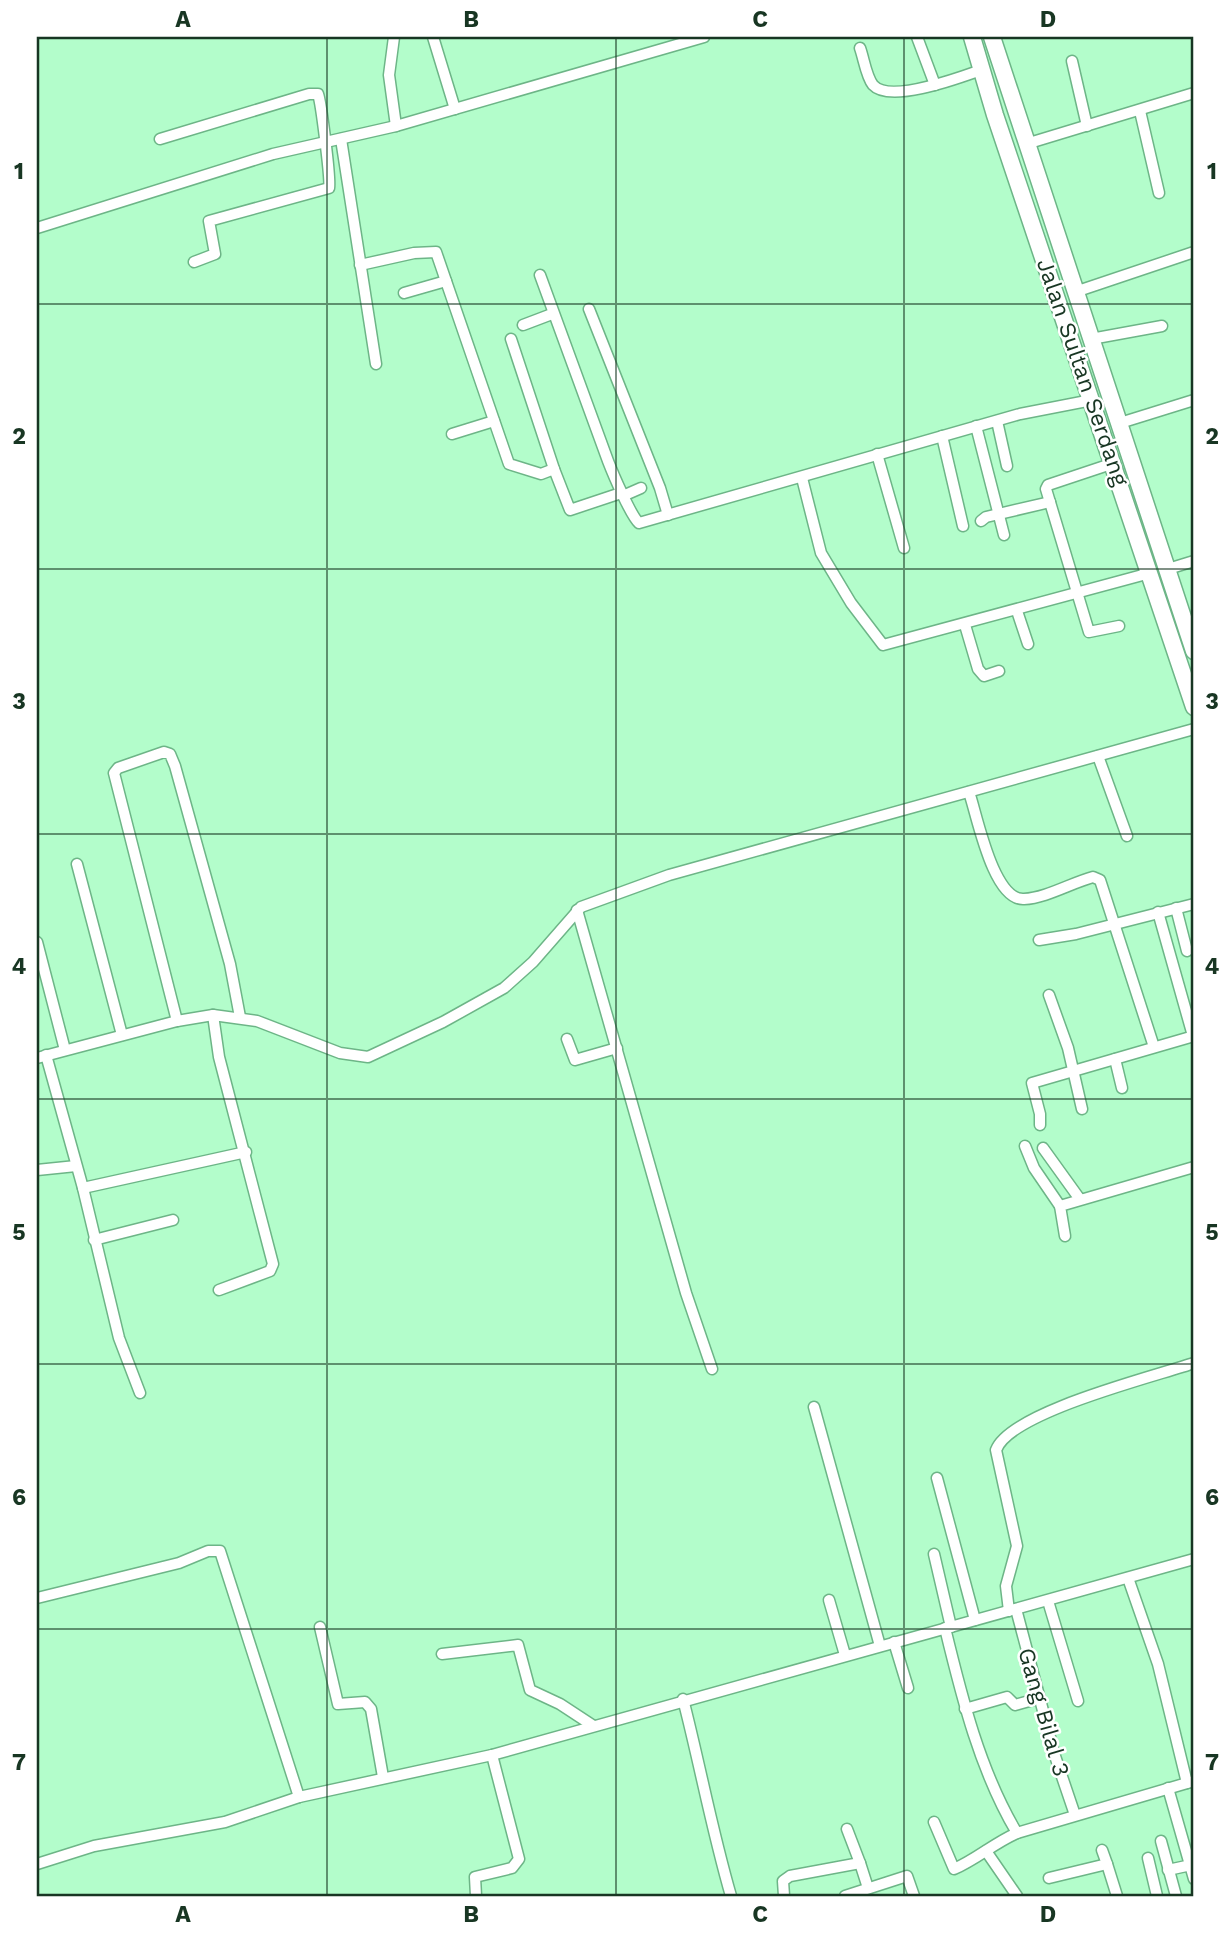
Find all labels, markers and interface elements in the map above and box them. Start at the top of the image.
text: A [175,6,191,33]
text: B [463,6,479,33]
text: C [752,6,768,33]
text: D [1040,6,1056,33]
text: 1 [14,158,24,185]
text: 1 [1207,158,1217,185]
street label: Jalan Sultan Serdang [1031,255,1134,490]
text: 2 [12,423,26,450]
text: 2 [1205,423,1219,450]
text: 3 [12,688,26,715]
text: 3 [1205,688,1219,715]
text: 4 [12,953,27,980]
text: 4 [1205,953,1220,980]
text: 5 [12,1219,26,1246]
text: 5 [1205,1219,1219,1246]
text: 6 [12,1484,26,1511]
text: 6 [1205,1484,1219,1511]
street label: Gang Bilal 3 [1012,1645,1075,1780]
text: 7 [12,1749,26,1776]
text: 7 [1205,1749,1219,1776]
text: A [175,1901,191,1928]
text: B [463,1901,479,1928]
text: C [752,1901,768,1928]
text: D [1040,1901,1056,1928]

